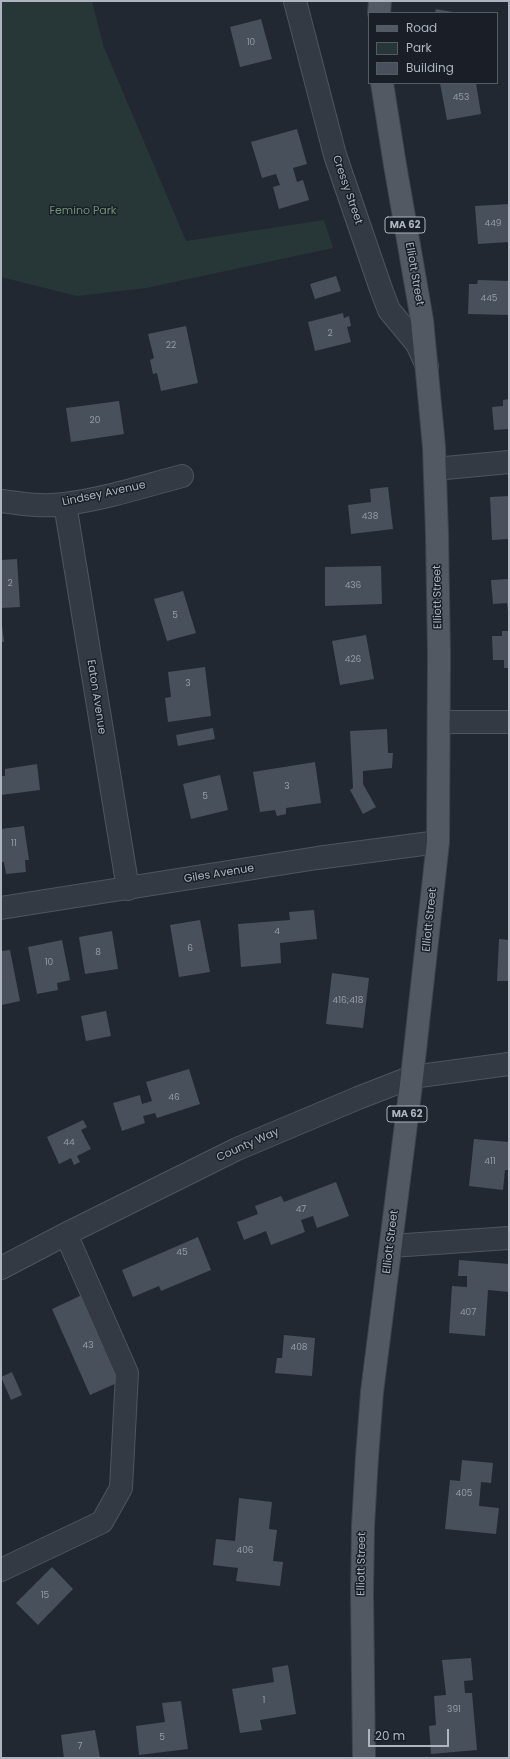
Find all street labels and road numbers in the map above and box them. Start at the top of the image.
street label: Cressy Street [329,154,365,226]
road number: MA 62 [385,217,425,233]
street label: Elliott Street [402,241,426,307]
street label: Lindsey Avenue [61,479,147,509]
street label: Elliott Street [431,565,445,629]
street label: Eaton Avenue [84,659,108,735]
street label: Giles Avenue [183,862,255,886]
street label: Elliott Street [420,888,440,952]
road number: MA 62 [387,1106,427,1122]
street label: County Way [215,1125,281,1165]
street label: Elliott Street [381,1209,401,1275]
street label: Elliott Street [355,1532,369,1596]

